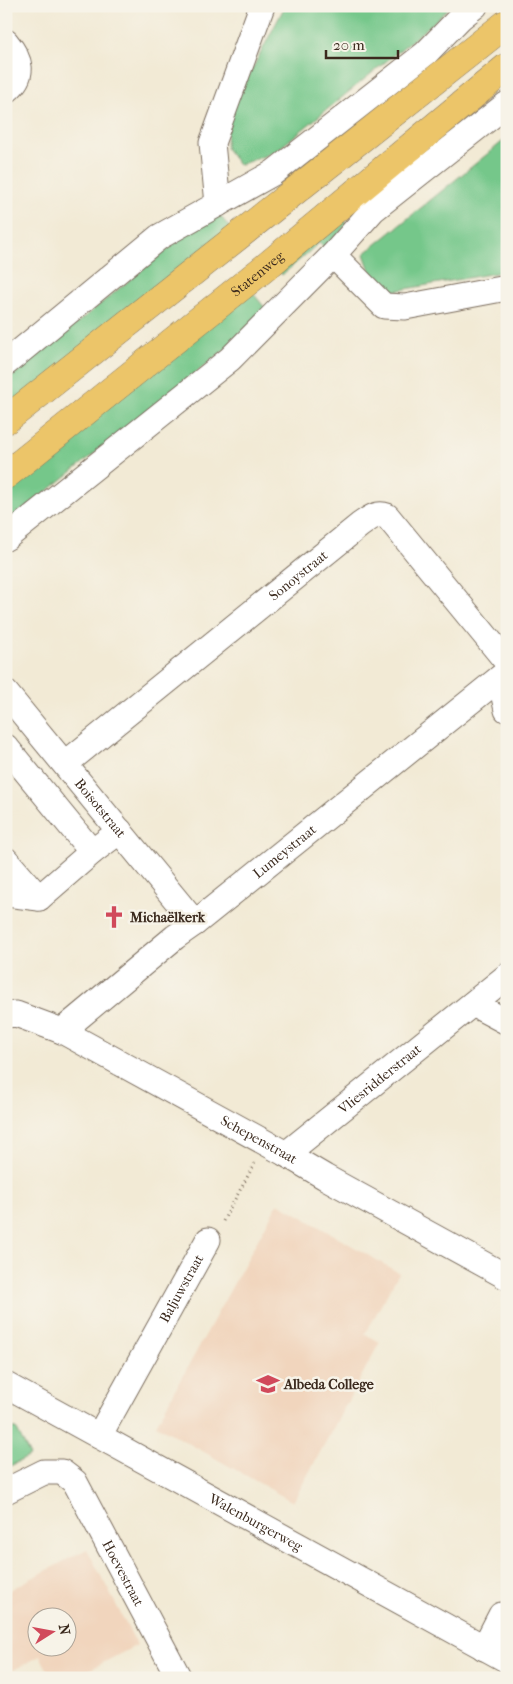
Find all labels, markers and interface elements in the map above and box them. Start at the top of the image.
scale bar [326,28,398,60]
text: 20 m [333,36,365,54]
street label: Statenweg [228,247,288,300]
street label: Sonoystraat [266,547,331,604]
street label: Boisotstraat [71,775,130,841]
street label: Lumeystraat [250,821,320,882]
church icon: Michaëlkerk [101,904,127,930]
place label: Michaëlkerk [129,909,206,926]
street label: Vliesridderstraat [334,1041,425,1118]
street label: Schepenstraat [218,1112,300,1168]
street label: Baljuwstraat [156,1251,207,1326]
school or university icon: Albeda College [255,1371,281,1397]
place label: Albeda College [283,1376,374,1393]
street label: Walenburgerweg [205,1490,306,1555]
street label: Hoevestraat [98,1537,147,1609]
north arrow [28,1606,78,1656]
text: N [55,1623,74,1637]

